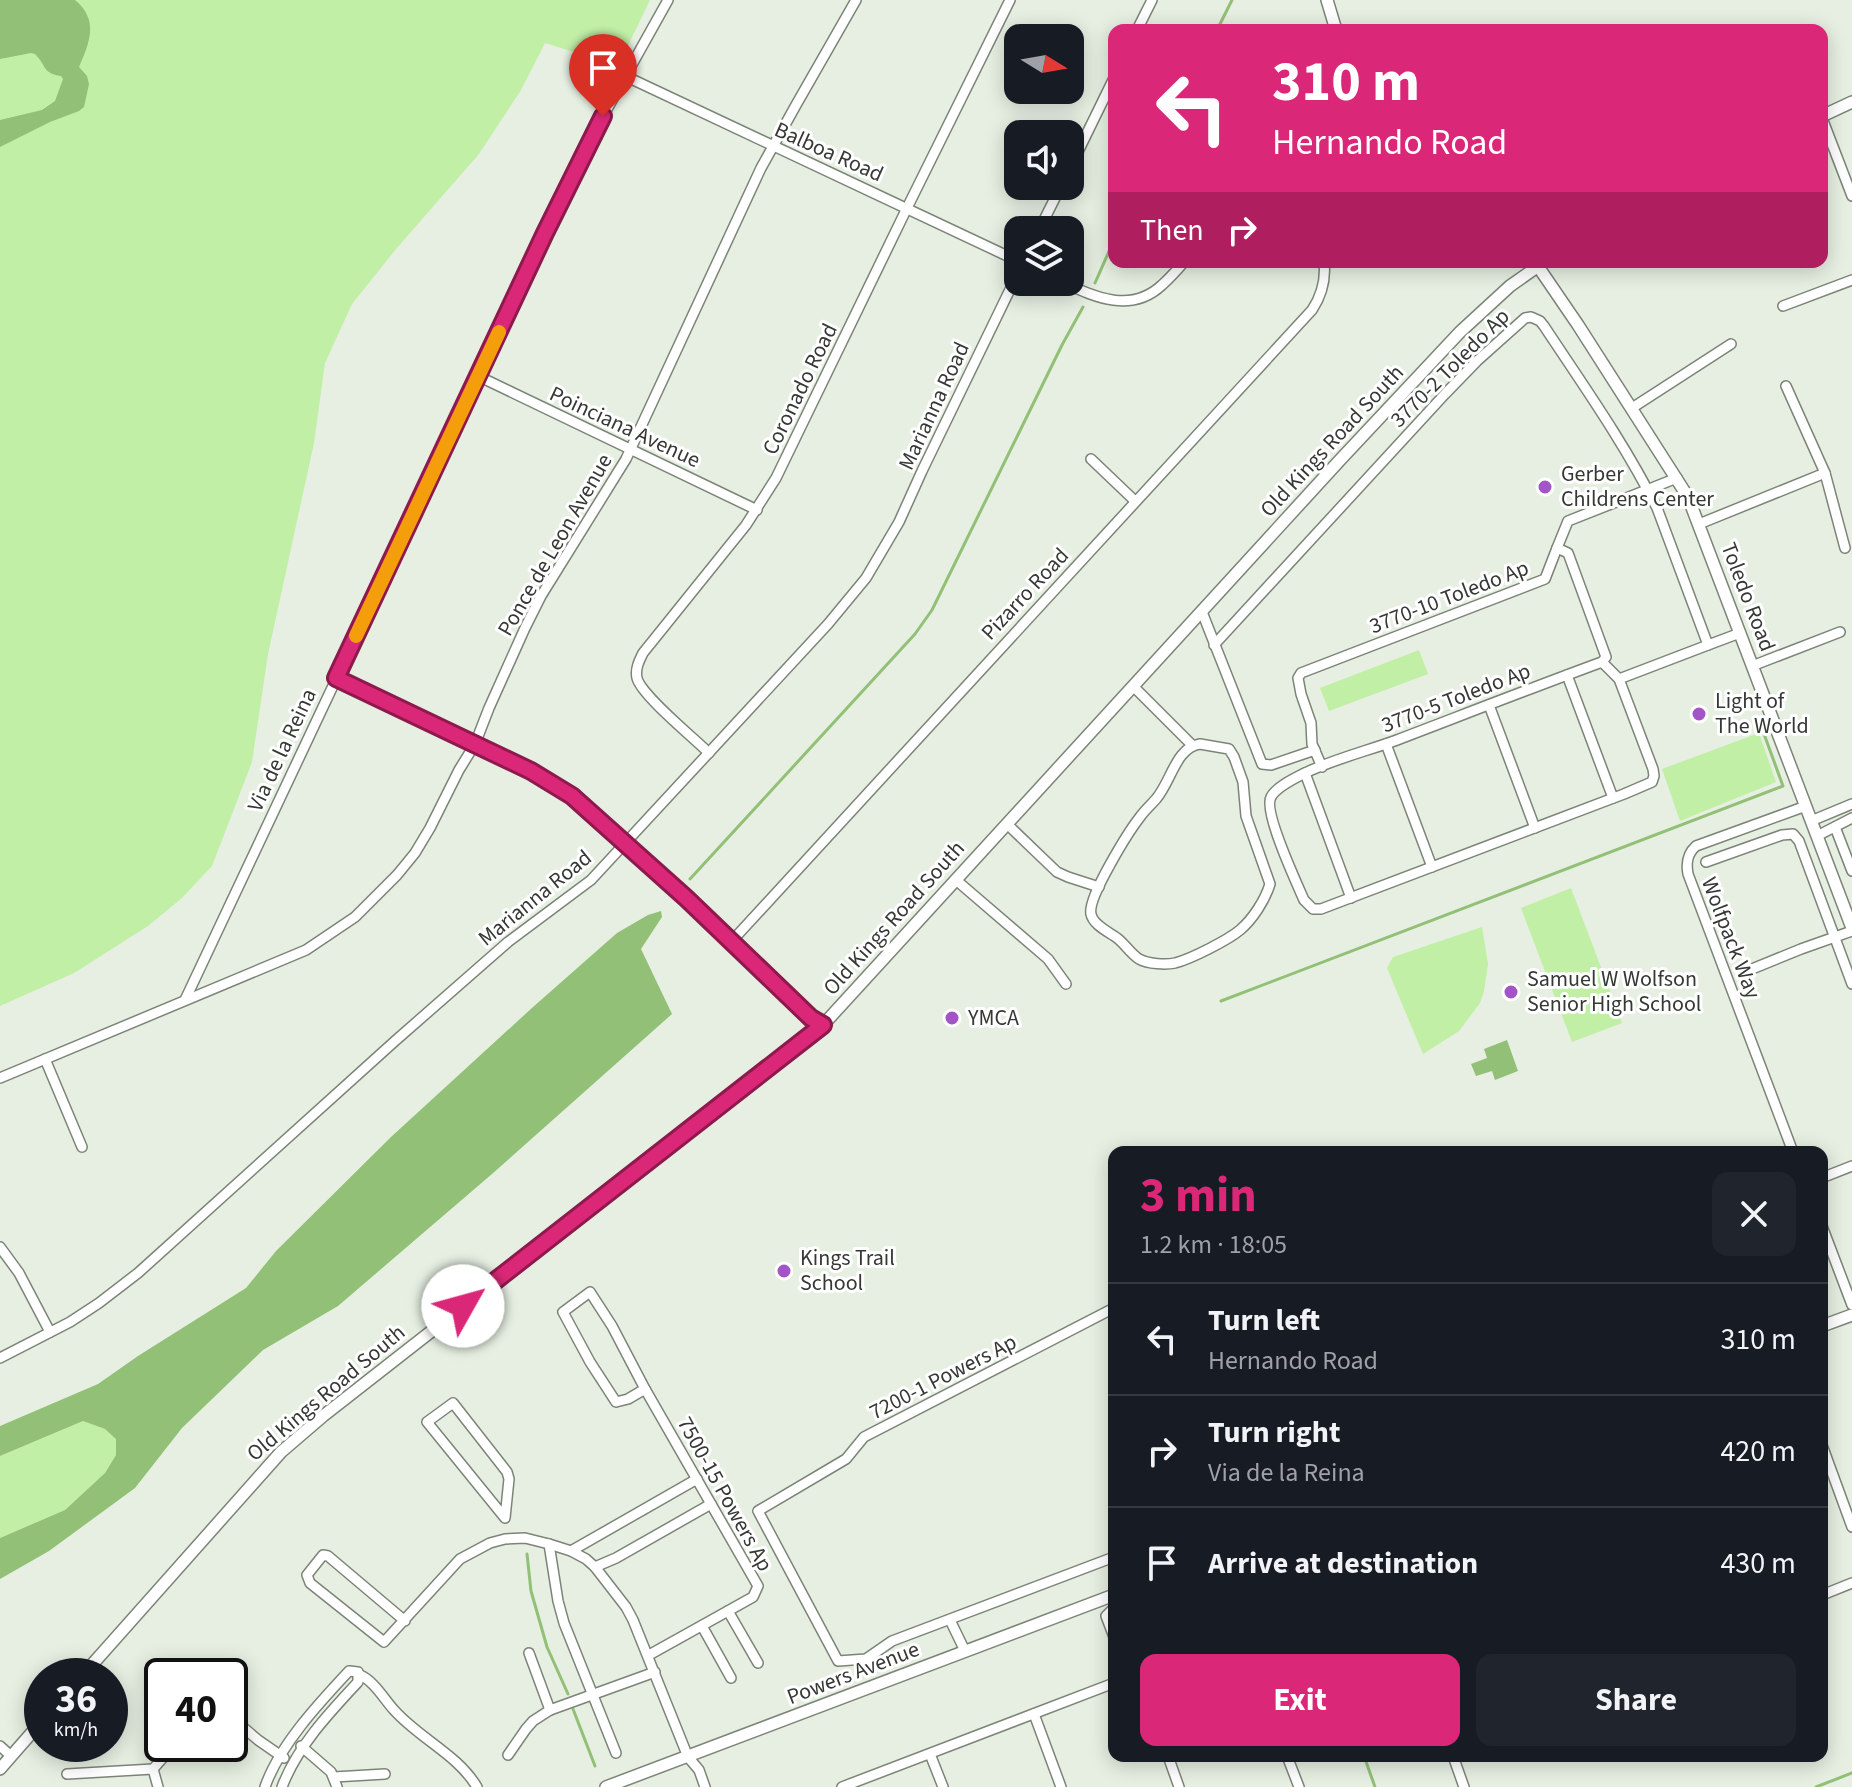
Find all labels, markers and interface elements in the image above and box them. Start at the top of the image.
north arrow [1004,24,1084,104]
map controls [1004,24,1084,296]
pin [569,34,637,116]
text: 310 m [1272,43,1420,122]
icon: arrive [581,46,625,90]
icon: left [1140,56,1244,160]
street label: Balboa Road [769,114,889,190]
text: Hernando Road [1272,117,1507,168]
button: sound [1004,120,1084,200]
icon: right [1220,208,1264,252]
text: Then [1140,209,1204,252]
button: layers [1004,216,1084,296]
street label: 3770-2 Toledo Ap [1383,301,1517,435]
street label: Coronado Road [754,318,846,460]
street label: Marianna Road [890,337,978,475]
street label: Old Kings Road South [1253,358,1411,524]
street label: Poinciana Avenue [544,378,706,476]
street label: Ponce de Leon Avenue [490,448,620,642]
place label: Gerber Childrens Center [1561,458,1714,515]
marker: Gerber Childrens Center [1536,478,1554,496]
street label: Toledo Road [1713,538,1783,656]
street label: Pizarro Road [974,541,1076,647]
street label: 3770-10 Toledo Ap [1365,552,1533,642]
street label: 3770-5 Toledo Ap [1377,655,1535,741]
street label: Via de la Reina [239,683,325,817]
place label: Light of The World [1715,685,1809,742]
marker: Light of The World [1690,705,1708,723]
street label: Old Kings Road South [816,834,972,1002]
street label: Marianna Road [471,842,599,954]
street label: Wolfpack Way [1693,873,1769,1004]
place label: Samuel W Wolfson Senior High School [1527,963,1701,1020]
marker: Samuel W Wolfson Senior High School [1502,983,1520,1001]
place label: YMCA [967,1002,1019,1034]
marker: YMCA [943,1009,961,1027]
text: 3 min [1140,1162,1257,1230]
button: close [1712,1172,1796,1256]
text: 1.2 km · 18:05 [1140,1226,1287,1263]
place label: Kings Trail School [800,1242,895,1299]
marker: Kings Trail School [775,1262,793,1280]
position arrow [421,1264,505,1348]
text: Turn left [1208,1299,1320,1342]
street label: Old Kings Road South [240,1317,412,1469]
icon: left [1140,1317,1184,1361]
text: 310 m [1720,1318,1796,1361]
street label: 7200-1 Powers Ap [864,1326,1022,1428]
text: Hernando Road [1208,1342,1378,1379]
street label: 7500-15 Powers Ap [669,1411,781,1577]
text: Turn right [1208,1411,1340,1454]
icon: right [1140,1429,1184,1473]
text: 420 m [1720,1430,1796,1473]
text: Via de la Reina [1208,1454,1365,1491]
icon: arrive [1140,1541,1184,1585]
text: Arrive at destination [1208,1542,1478,1585]
text: 430 m [1720,1542,1796,1585]
street label: Powers Avenue [782,1633,924,1713]
button: Exit [1140,1654,1460,1746]
button: Share [1476,1654,1796,1746]
speed limit sign: 40 [144,1658,248,1762]
text: 36 [55,1671,97,1728]
text: km/h [54,1716,98,1744]

